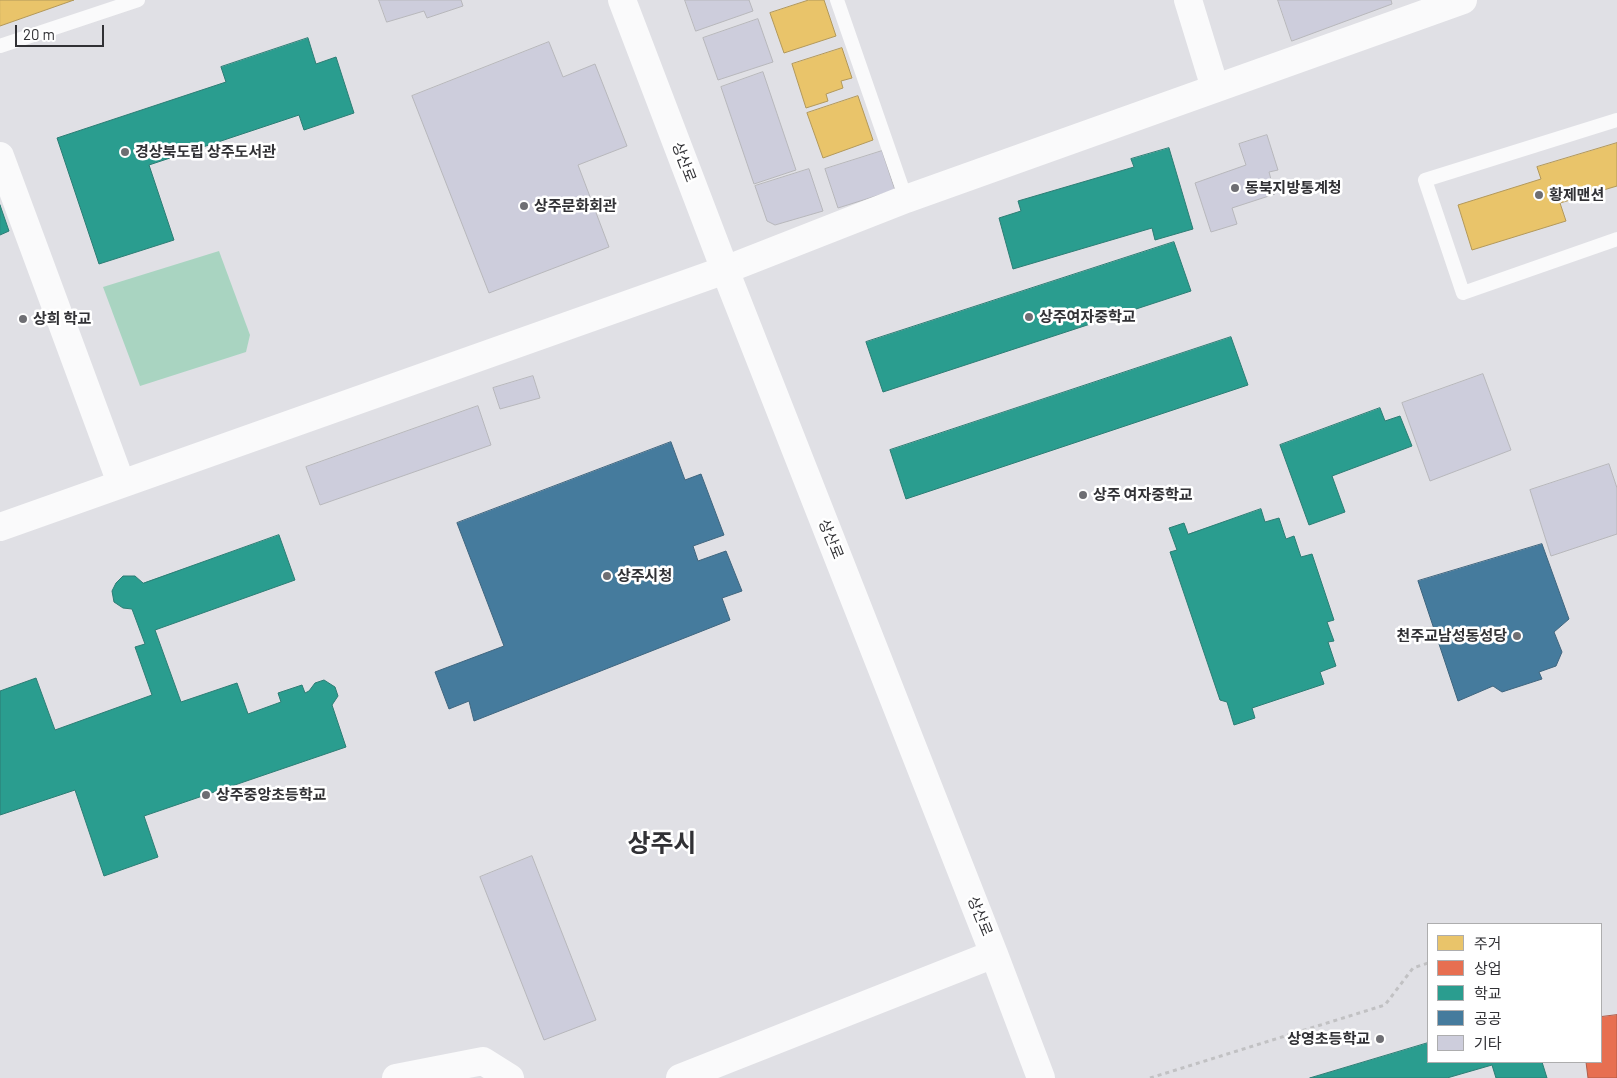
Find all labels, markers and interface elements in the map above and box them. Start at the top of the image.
scale bar [18,15,106,47]
text: 20 m [23,25,55,43]
street label: 상산로 [668,139,700,185]
place label: 경상북도립 상주도서관 [135,143,276,161]
marker: 경상북도립 상주도서관 [119,146,131,158]
place label: 동북지방통계청 [1245,179,1342,197]
marker: 동북지방통계청 [1229,182,1241,194]
place label: 황제맨션 [1549,186,1604,204]
marker: 황제맨션 [1533,189,1545,201]
place label: 상주문화회관 [534,197,617,215]
marker: 상주문화회관 [518,200,530,212]
place label: 상주여자중학교 [1039,308,1136,326]
place label: 상희 학교 [33,310,91,328]
marker: 상주여자중학교 [1023,311,1035,323]
marker: 상희 학교 [17,313,29,325]
place label: 상주 여자중학교 [1093,486,1193,504]
marker: 상주 여자중학교 [1077,489,1089,501]
street label: 상산로 [815,516,847,562]
place label: 상주시청 [617,567,672,585]
marker: 상주시청 [601,570,613,582]
place label: 천주교남성동성당 [1397,627,1507,645]
marker: 천주교남성동성당 [1511,630,1523,642]
place label: 상주중앙초등학교 [216,786,326,804]
marker: 상주중앙초등학교 [200,789,212,801]
district label: 상주시 [628,829,696,859]
street label: 상산로 [964,893,996,939]
legend [1427,923,1602,1063]
text: 주거 [1474,934,1502,952]
text: 상업 [1474,959,1502,977]
text: 학교 [1474,984,1502,1002]
text: 공공 [1474,1009,1502,1027]
place label: 상영초등학교 [1287,1030,1370,1048]
marker: 상영초등학교 [1374,1033,1386,1045]
text: 기타 [1474,1034,1502,1052]

